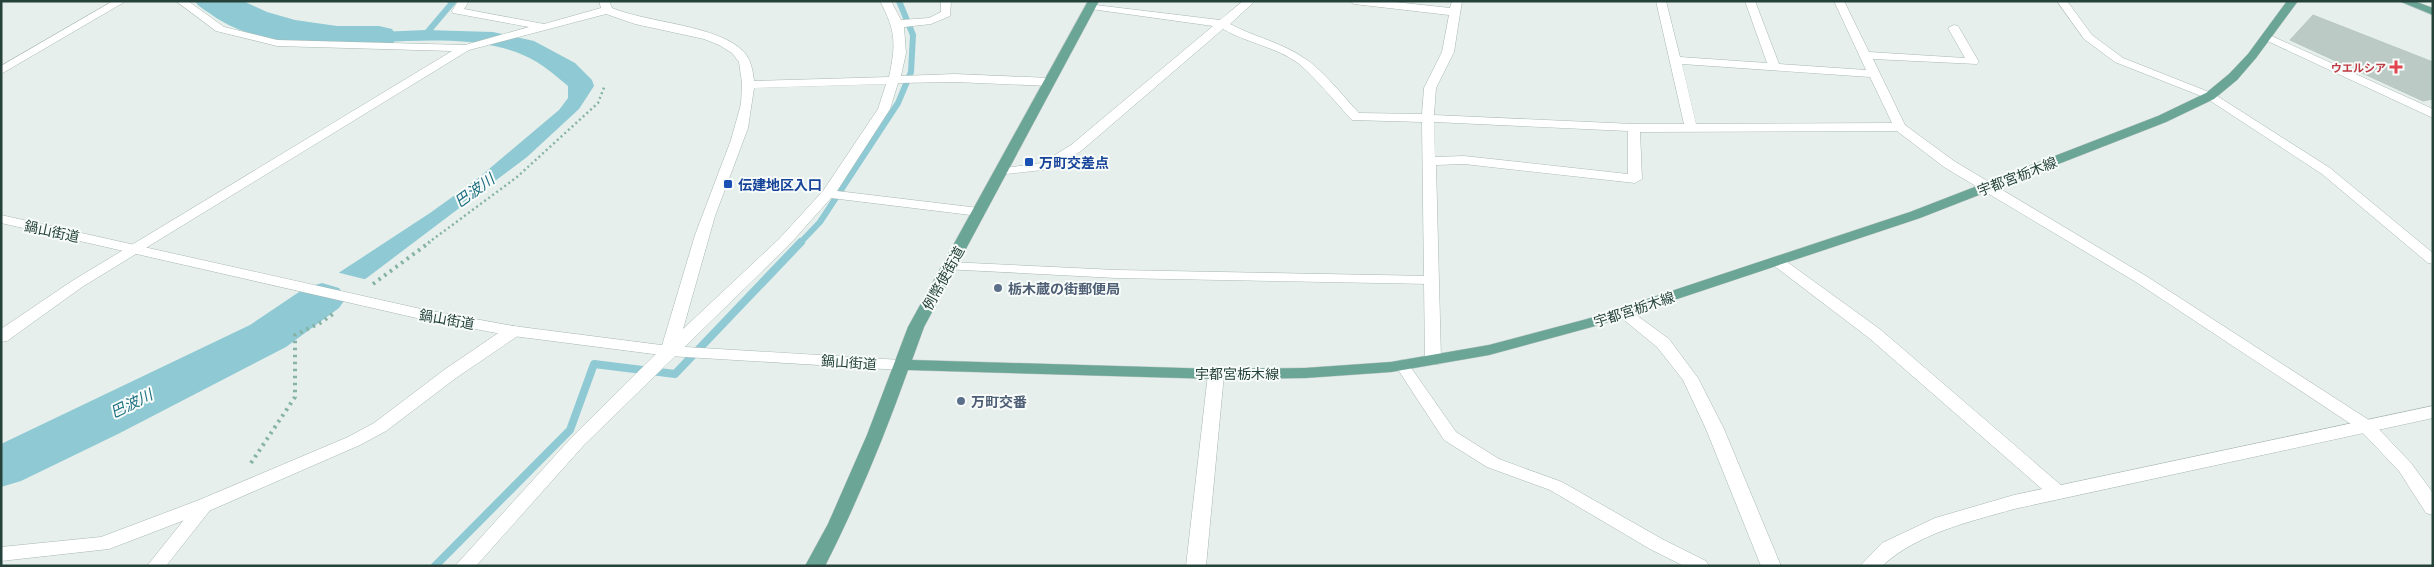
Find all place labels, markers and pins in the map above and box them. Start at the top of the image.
place label: ウエルシア [2331,61,2386,74]
marker: ウエルシア [2390,61,2402,73]
place label: 万町交差点 [1039,154,1109,171]
marker: 万町交差点 [1023,156,1035,168]
place label: 伝建地区入口 [738,176,822,193]
marker: 伝建地区入口 [722,178,734,190]
place label: 栃木蔵の街郵便局 [1008,280,1120,297]
marker: 栃木蔵の街郵便局 [992,282,1004,294]
place label: 万町交番 [971,393,1027,410]
marker: 万町交番 [955,395,967,407]

